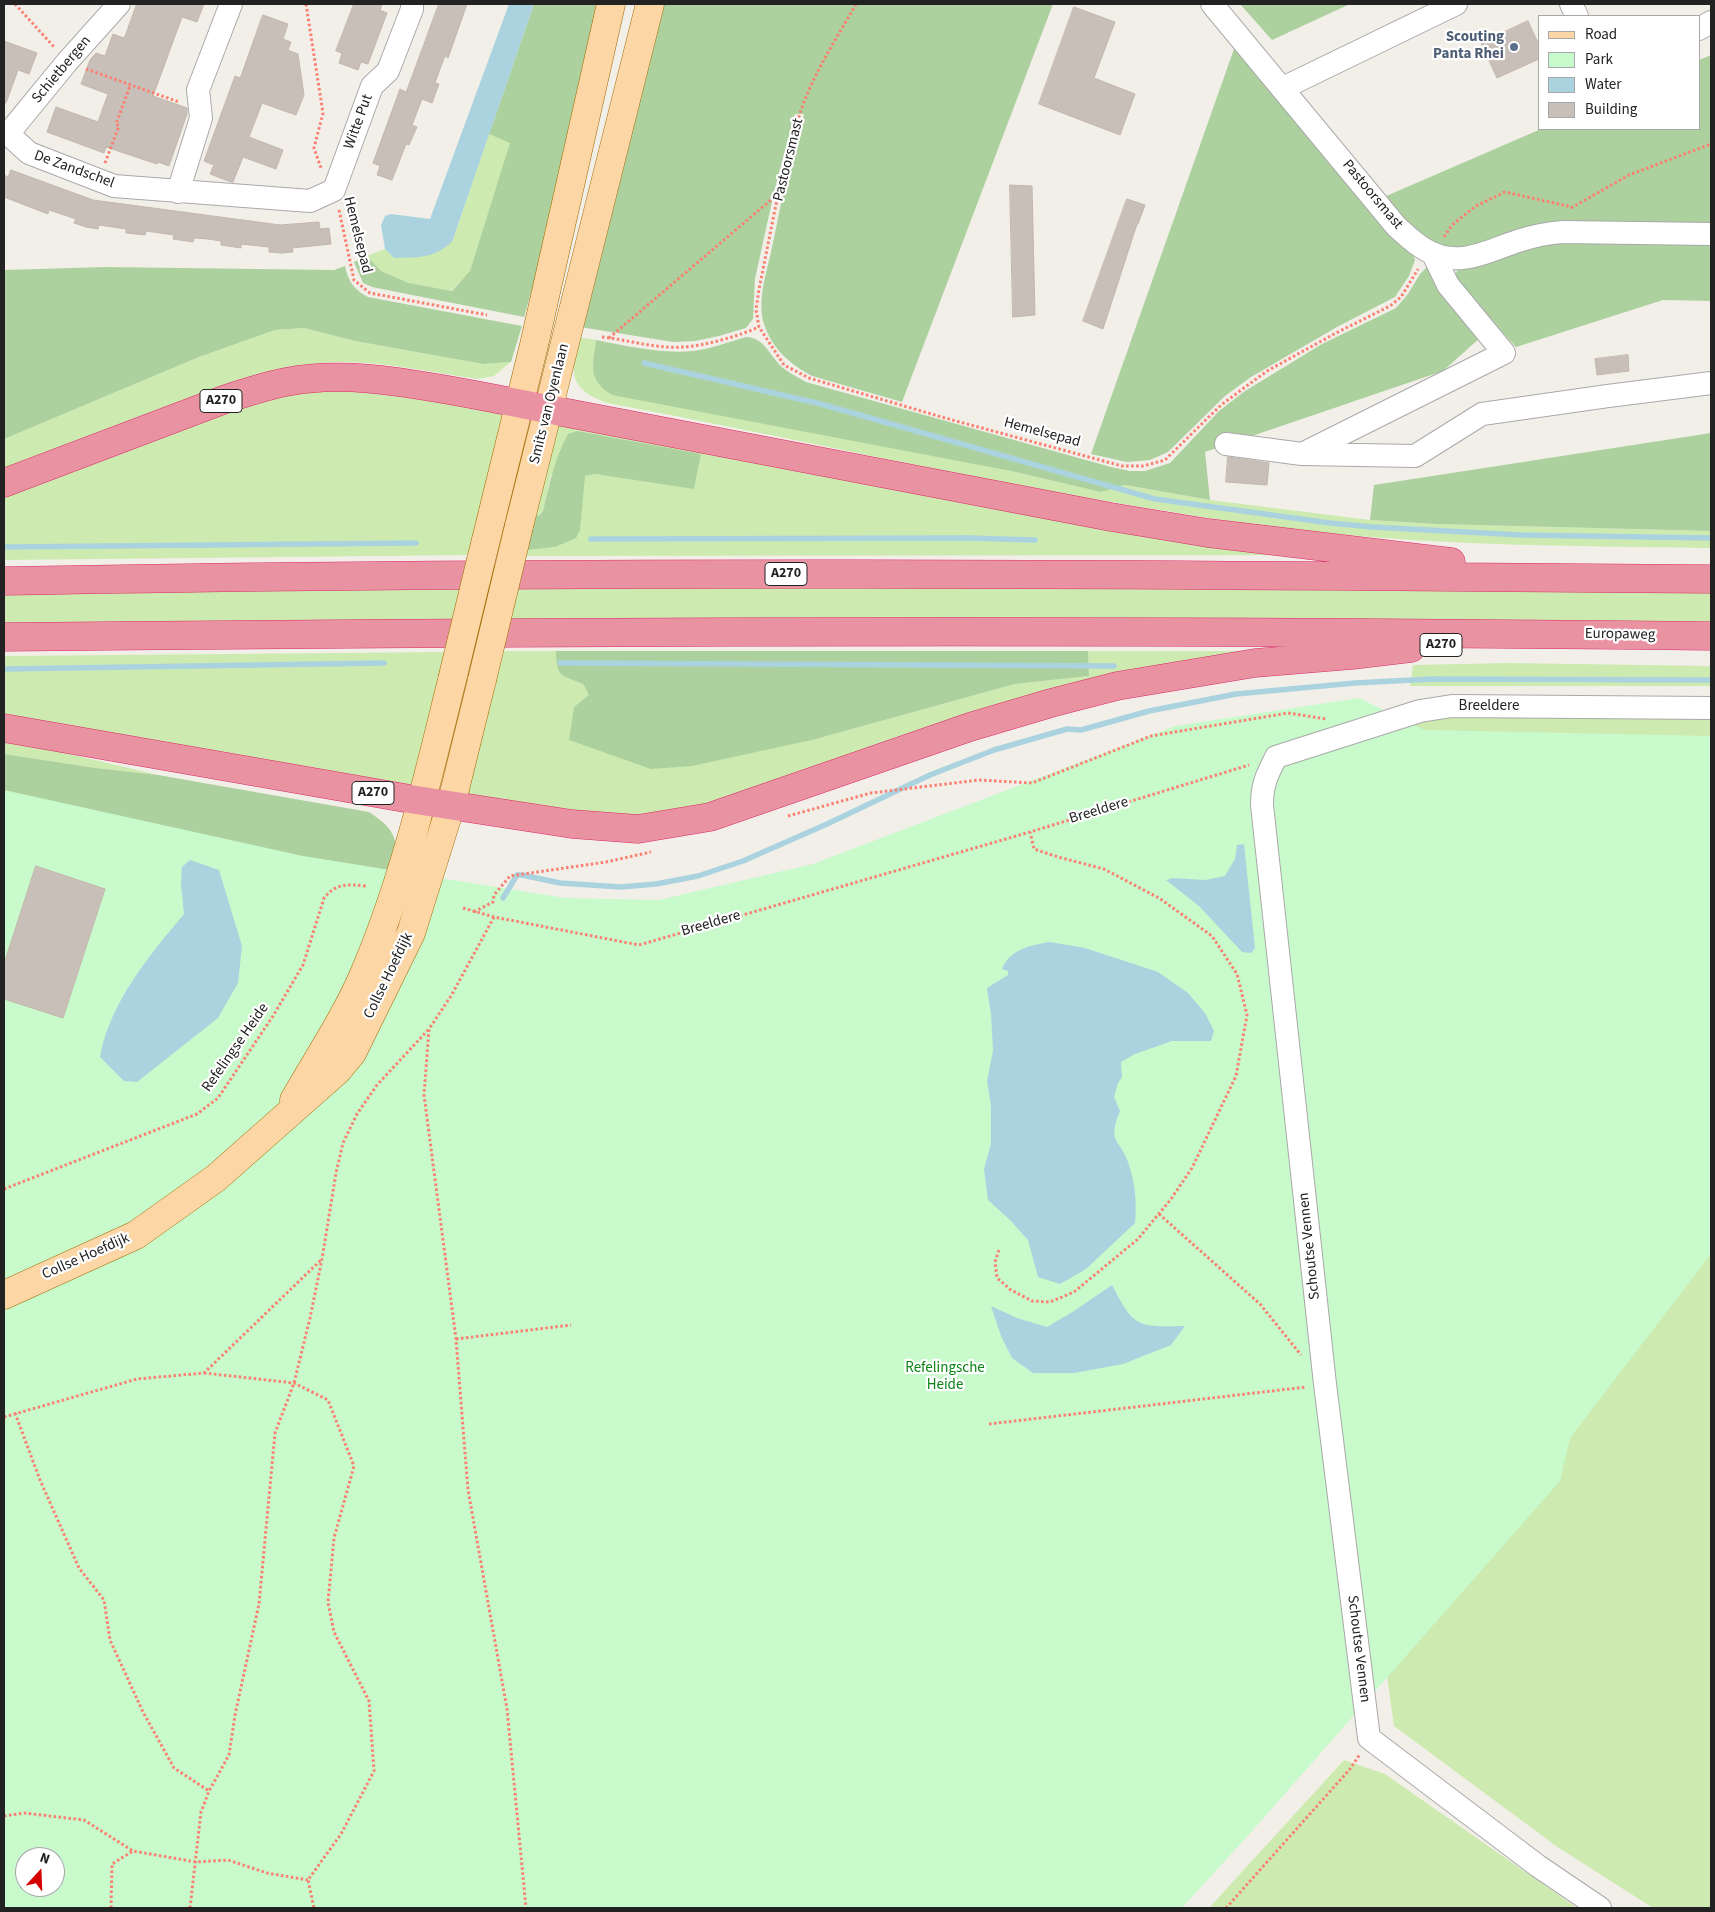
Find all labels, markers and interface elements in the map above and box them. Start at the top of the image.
legend [1538,15,1700,130]
text: Road [1585,24,1617,45]
place label: Scouting Panta Rhei [1433,29,1504,64]
street label: Schietbergen [28,32,96,108]
marker: Scouting Panta Rhei [1508,41,1520,53]
text: Park [1585,49,1613,70]
text: Water [1585,74,1621,95]
street label: Witte Put [341,92,377,152]
text: Building [1585,99,1637,120]
street label: Pastoorsmast [770,117,808,203]
street label: De Zandschel [31,147,117,193]
street label: Pastoorsmast [1338,157,1406,233]
street label: Hemelsepad [339,195,375,275]
street label: Smits van Oyenlaan [526,342,574,466]
road number: A270 [200,390,242,412]
street label: Hemelsepad [1002,414,1082,452]
road number: A270 [765,562,807,586]
street label: Europaweg [1585,625,1655,645]
road number: A270 [1420,634,1462,656]
street label: Breeldere [1459,698,1519,716]
road number: A270 [352,781,394,804]
street label: Breeldere [1067,793,1131,829]
street label: Breeldere [679,907,743,941]
street label: Collse Hoefdijk [360,930,418,1022]
street label: Refelingse Heide [199,1000,273,1096]
street label: Schoutse Vennen [1295,1191,1325,1301]
street label: Collse Hoefdijk [40,1230,132,1284]
park label: Refelingsche Heide [905,1360,985,1395]
street label: Schoutse Vennen [1342,1594,1374,1704]
north arrow [15,1847,65,1897]
text: N [37,1848,53,1870]

